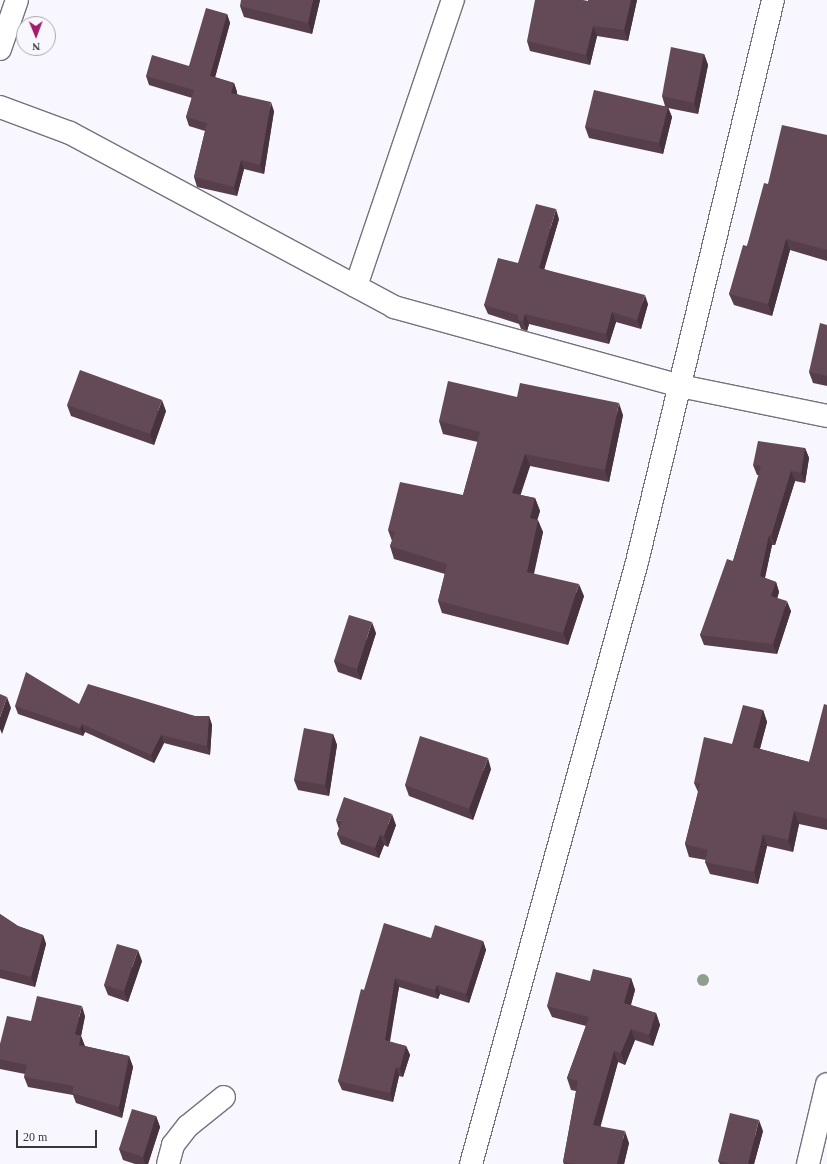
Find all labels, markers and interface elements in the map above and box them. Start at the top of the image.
north arrow [16,16,56,56]
text: N [32,41,40,53]
scale bar [18,1122,99,1148]
text: 20 m [23,1130,47,1144]

